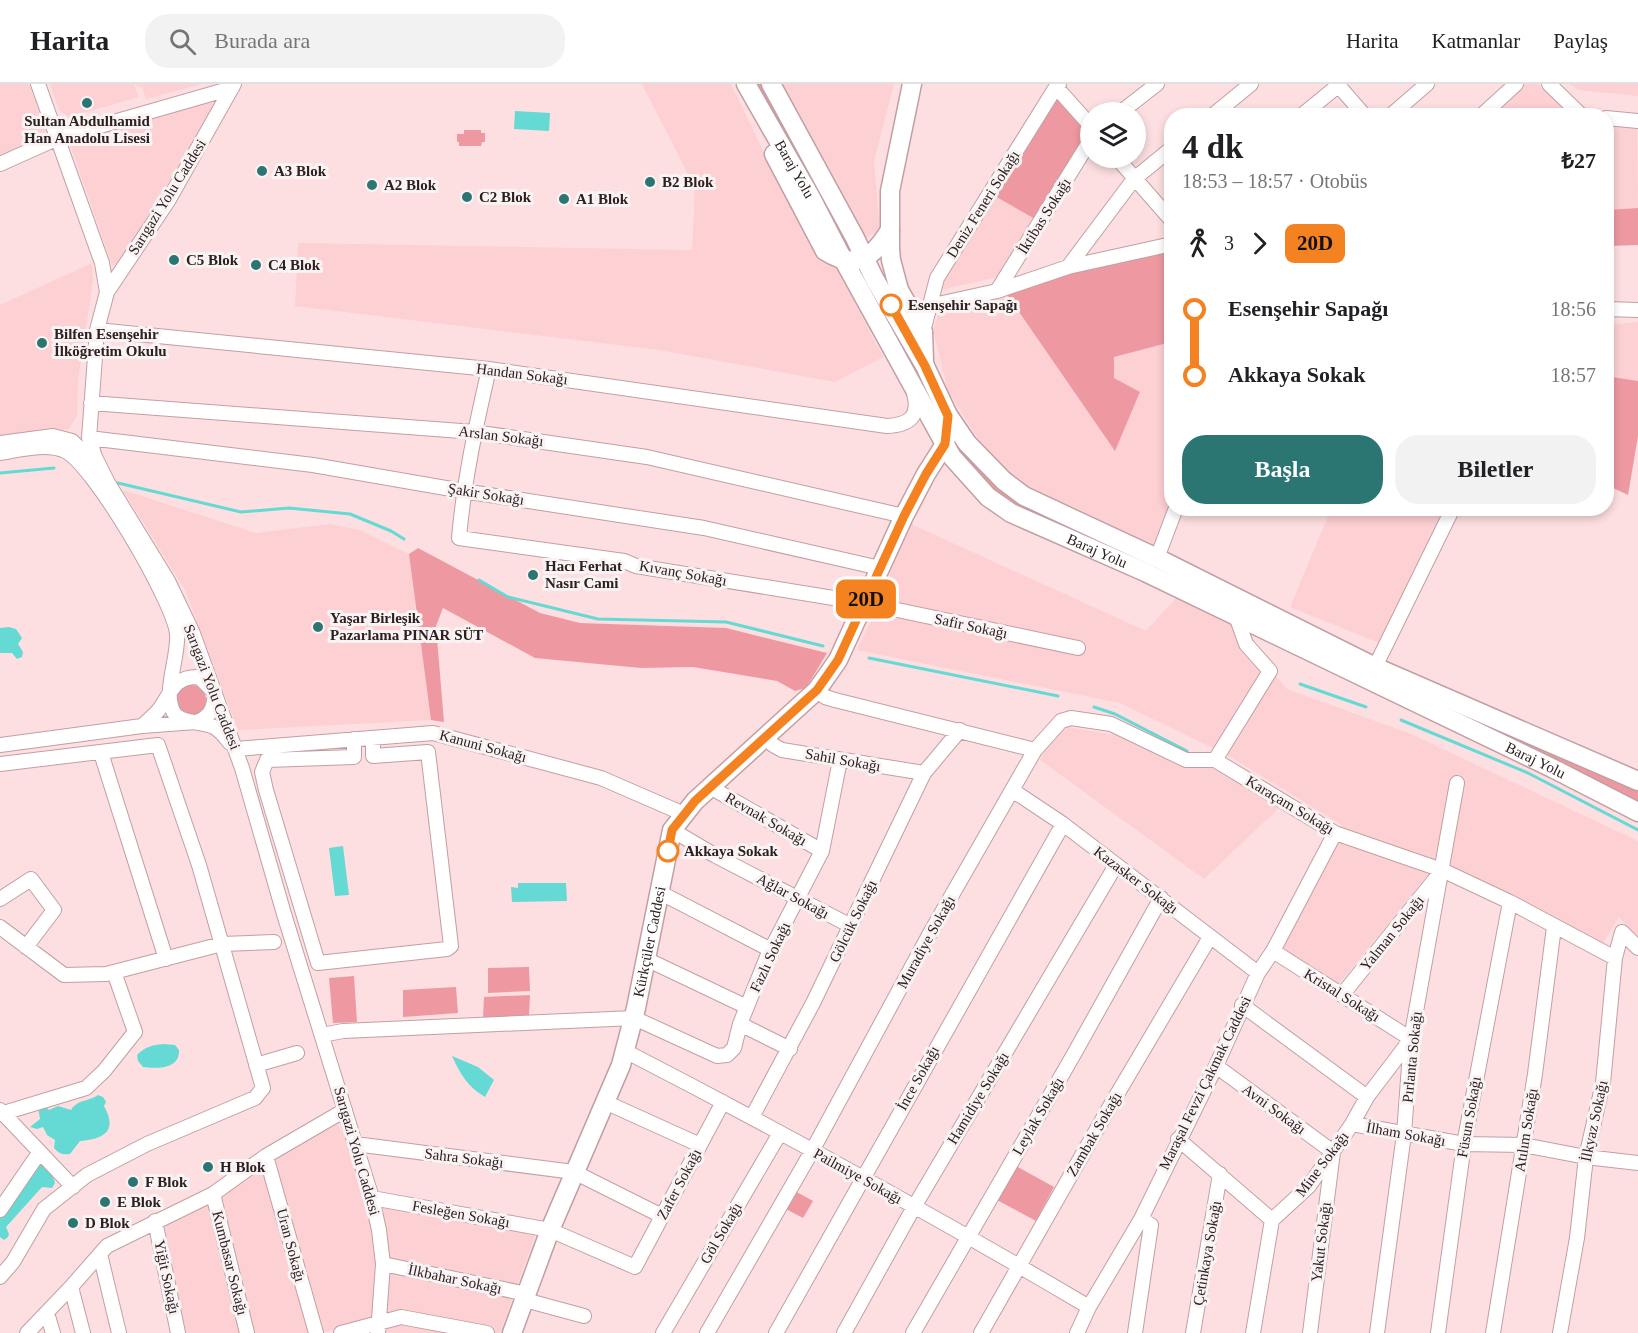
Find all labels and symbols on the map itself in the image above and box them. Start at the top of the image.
marker: Sultan Abdulhamid Han Anadolu Lisesi [80,96,94,110]
place label: Sultan Abdulhamid Han Anadolu Lisesi [24,113,150,146]
street label: Sarıgazi Yolu Caddesi [125,136,209,258]
street label: Baraj Yolu [772,137,818,201]
street label: Deniz Feneri Sokağı [944,147,1022,261]
place label: A3 Blok [274,163,327,179]
marker: A3 Blok [255,164,269,178]
place label: B2 Blok [662,174,714,190]
marker: B2 Blok [643,175,657,189]
street label: İktibas Sokağı [1014,175,1074,257]
place label: A2 Blok [384,177,437,193]
marker: A2 Blok [365,178,379,192]
place label: C2 Blok [479,189,532,205]
marker: C2 Blok [460,190,474,204]
place label: A1 Blok [576,191,629,207]
marker: A1 Blok [557,192,571,206]
place label: C5 Blok [186,252,239,268]
marker: C5 Blok [167,253,181,267]
place label: C4 Blok [268,257,321,273]
marker: C4 Blok [249,258,263,272]
marker: Esenşehir Sapağı [880,294,902,316]
place label: Esenşehir Sapağı [908,297,1017,313]
place label: Bilfen Esenşehir İlköğretim Okulu [54,326,167,359]
marker: Bilfen Esenşehir İlköğretim Okulu [35,336,49,350]
street label: Handan Sokağı [475,360,569,388]
street label: Arslan Sokağı [458,423,544,449]
street label: Şakir Sokağı [447,480,525,508]
street label: Baraj Yolu [1064,531,1130,571]
street label: Kıvanç Sokağı [638,557,728,589]
place label: Hacı Ferhat Nasır Cami [545,558,622,591]
marker: Hacı Ferhat Nasır Cami [526,568,540,582]
line badge: 20D [832,580,900,618]
place label: Yaşar Birleşik Pazarlama PINAR SÜT [330,610,483,643]
street label: Safir Sokağı [933,610,1009,642]
marker: Yaşar Birleşik Pazarlama PINAR SÜT [311,620,325,634]
street label: Sarıgazi Yolu Caddesi [181,622,243,752]
street label: Kanuni Sokağı [438,727,528,765]
street label: Baraj Yolu [1503,739,1569,782]
street label: Sahil Sokağı [804,745,882,775]
street label: Karaçam Sokağı [1243,773,1337,837]
street label: Revnak Sokağı [722,789,810,849]
marker: Akkaya Sokak [657,840,679,862]
place label: Akkaya Sokak [684,843,778,859]
street label: Kazasker Sokağı [1091,843,1181,917]
street label: Ağlar Sokağı [754,870,832,922]
street label: Gölcük Sokağı [826,877,880,965]
street label: Kürkçüler Caddesi [630,885,668,999]
street label: Yalman Sokağı [1357,892,1427,974]
street label: Muradiye Sokağı [894,893,958,991]
street label: Fazlı Sokağı [747,919,793,995]
street label: Kristal Sokağı [1301,965,1383,1025]
street label: Maraşal Fevzi Çakmak Caddesi [1156,994,1254,1172]
street label: Pırlanta Sokağı [1399,1010,1425,1104]
street label: İnce Sokağı [894,1043,942,1113]
street label: Hamidiye Sokağı [944,1049,1012,1147]
street label: Leylak Sokağı [1009,1074,1067,1158]
street label: Füsun Sokağı [1454,1075,1484,1159]
street label: İlkyaz Sokağı [1578,1079,1610,1163]
street label: Avni Sokağı [1239,1081,1309,1137]
street label: Sarıgazi Yolu Caddesi [331,1085,383,1217]
street label: Atılım Sokağı [1511,1087,1541,1173]
street label: Zambak Sokağı [1063,1089,1125,1179]
street label: İlham Sokağı [1365,1119,1447,1149]
street label: Mine Sokağı [1292,1128,1352,1200]
street label: Sahra Sokağı [424,1145,504,1171]
street label: Pailmiye Sokağı [811,1145,905,1207]
street label: Zafer Sokağı [654,1146,704,1222]
place label: H Blok [220,1159,266,1175]
marker: H Blok [201,1160,215,1174]
place label: F Blok [145,1174,188,1190]
marker: F Blok [126,1175,140,1189]
place label: E Blok [117,1194,161,1210]
marker: E Blok [98,1195,112,1209]
street label: Fesleğen Sokağı [411,1198,511,1230]
street label: Çetinkaya Sokağı [1190,1199,1224,1307]
street label: Göl Sokağı [697,1200,745,1266]
street label: Yakut Sokağı [1308,1201,1334,1283]
street label: Uran Sokağı [274,1207,308,1283]
street label: Kumbasar Sokağı [209,1209,251,1317]
place label: D Blok [85,1215,130,1231]
marker: D Blok [66,1216,80,1230]
street label: Yiğit Sokağı [151,1238,183,1316]
street label: İlkbahar Sokağı [407,1261,503,1297]

